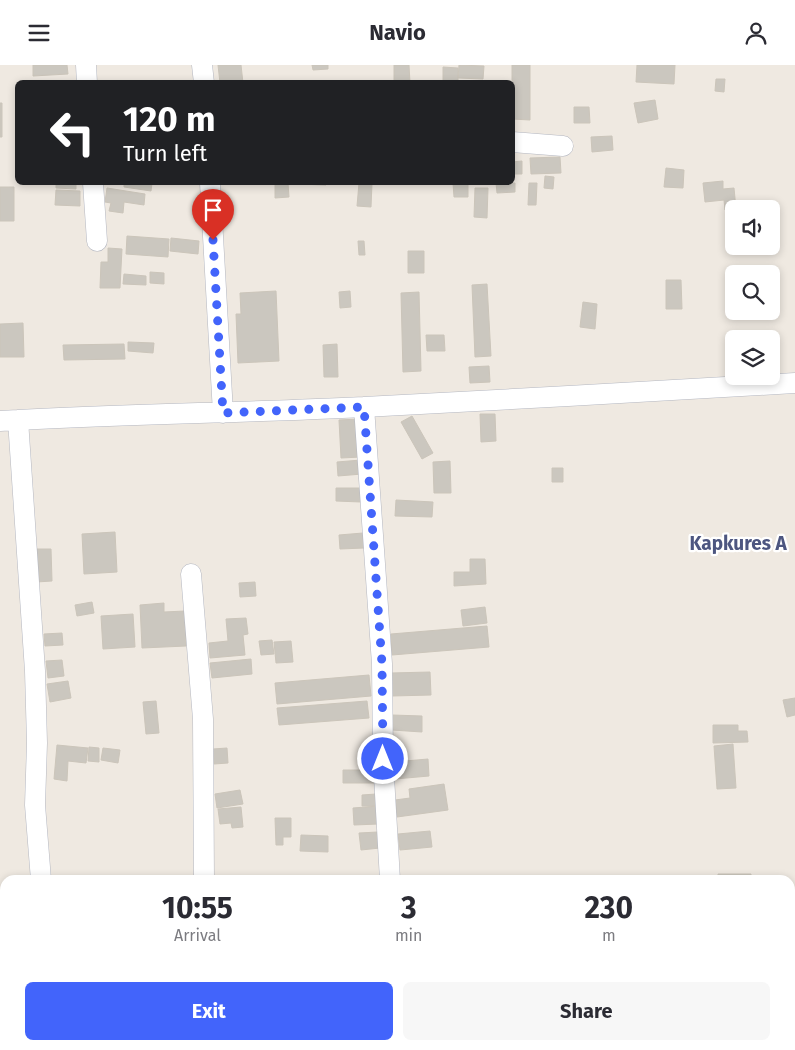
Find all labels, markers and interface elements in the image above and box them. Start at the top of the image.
icon: menu [25,19,53,47]
text: Navio [369,19,426,46]
icon: person [742,19,770,47]
text: 120 m [123,98,216,140]
icon: left [40,100,105,165]
text: Turn left [123,140,207,167]
pin [192,189,234,240]
icon: arrive [199,196,227,224]
map controls [725,200,780,385]
button: sound [725,200,780,255]
button: search [725,265,780,320]
button: layers [725,330,780,385]
district label: Kapkures A [689,532,787,555]
position arrow [356,732,408,784]
text: 10:55 [162,890,233,926]
text: 3 [401,890,417,926]
text: 230 [584,890,633,926]
text: Arrival [174,926,221,945]
text: min [395,926,423,945]
text: m [602,926,616,945]
button: Exit [25,982,393,1040]
button: Share [403,982,770,1040]

